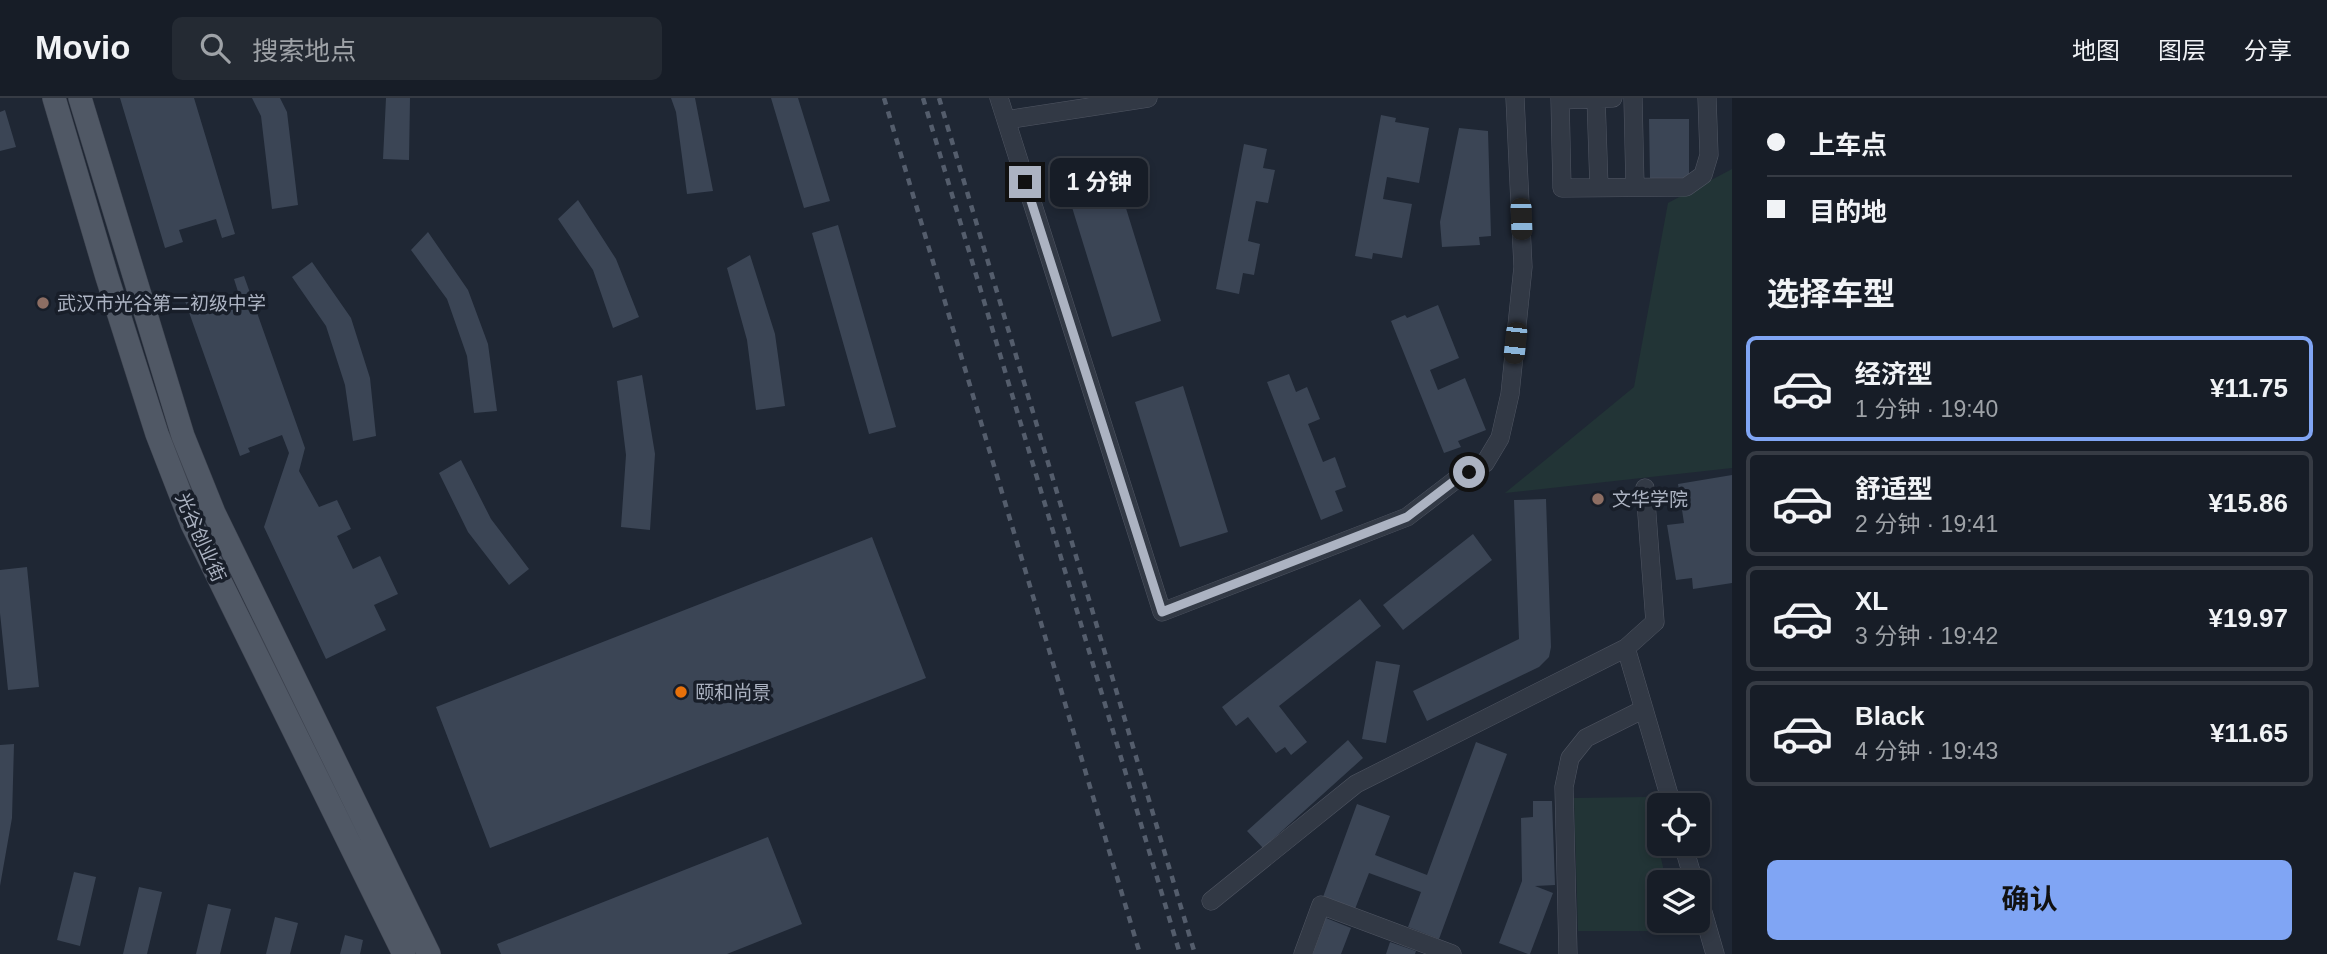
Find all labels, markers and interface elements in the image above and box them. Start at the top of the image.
search box [172,17,662,80]
text: Movio [35,29,130,66]
icon: search [196,29,234,67]
text: 搜索地点 [252,36,356,66]
text: 地图 [2072,37,2120,64]
text: 图层 [2158,37,2206,64]
text: 分享 [2244,37,2292,64]
text: 上车点 [1809,130,1887,160]
callout: 1 分钟 [1050,158,1148,206]
route end [1009,166,1041,198]
text: 1 分钟 [1066,169,1132,195]
text: 目的地 [1809,197,1887,227]
car [1510,198,1533,240]
text: 选择车型 [1767,276,1895,312]
place label: 武汉市光谷第二初级中学 [57,293,266,314]
marker: 武汉市光谷第二初级中学 [35,295,51,311]
car [1503,321,1528,365]
icon: car [1771,357,1834,420]
text: 经济型 [1855,359,1933,389]
text: ¥11.75 [2210,373,2288,403]
text: 1 分钟 · 19:40 [1855,396,1998,422]
route start [1453,456,1485,488]
icon: car [1771,472,1834,535]
text: 舒适型 [1855,474,1933,504]
text: ¥15.86 [2208,488,2288,518]
place label: 文华学院 [1612,489,1688,510]
street label: 光谷创业街 [172,490,229,585]
marker: 文华学院 [1590,491,1606,507]
text: 2 分钟 · 19:41 [1855,511,1998,537]
text: XL [1855,586,1888,616]
icon: car [1771,587,1834,650]
text: ¥19.97 [2208,603,2288,633]
text: 3 分钟 · 19:42 [1855,623,1998,649]
place label: 颐和尚景 [695,682,771,703]
marker: 颐和尚景 [673,684,689,700]
text: Black [1855,701,1924,731]
icon: car [1771,702,1834,765]
text: ¥11.65 [2210,718,2288,748]
text: 4 分钟 · 19:43 [1855,738,1998,764]
map controls [1647,793,1710,933]
button: locate [1647,793,1710,856]
button: 确认 [1767,860,2292,940]
button: layers [1647,870,1710,933]

